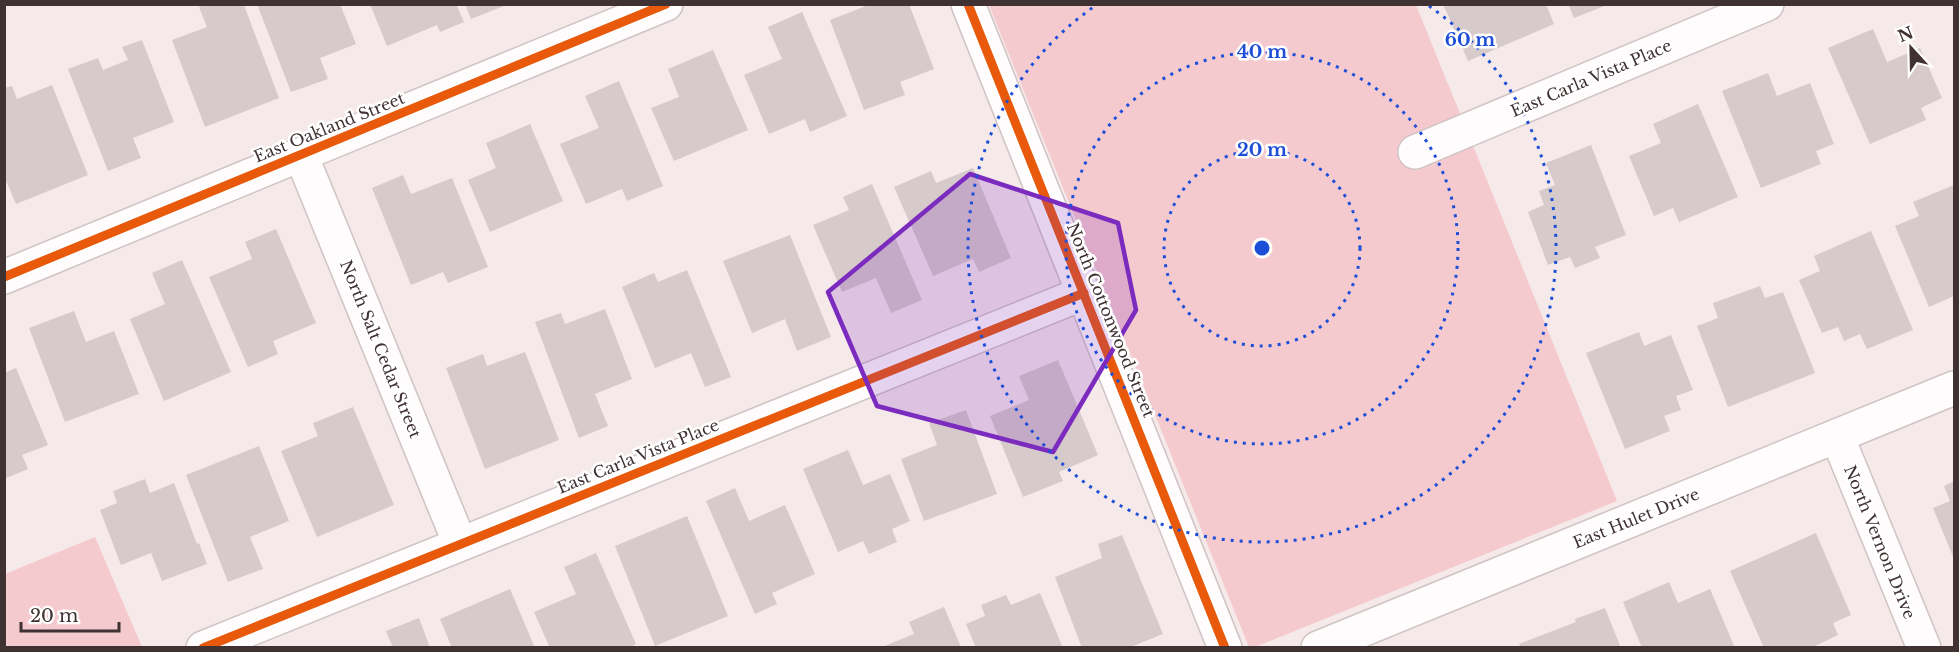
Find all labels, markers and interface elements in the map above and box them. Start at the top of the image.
north arrow [1881,18,1941,78]
text: N [1895,22,1916,46]
text: 60 m [1445,29,1495,51]
street label: East Carla Vista Place [1508,35,1674,121]
text: 40 m [1237,41,1287,63]
street label: East Oakland Street [251,88,407,166]
text: 20 m [1237,139,1287,161]
street label: North Cottonwood Street [1063,220,1159,420]
centre of rings [1252,238,1272,258]
street label: North Salt Cedar Street [336,257,426,441]
street label: East Carla Vista Place [554,414,722,498]
street label: North Vernon Drive [1840,462,1920,622]
street label: East Hulet Drive [1570,484,1702,552]
scale bar [21,595,118,633]
text: 20 m [30,605,78,627]

